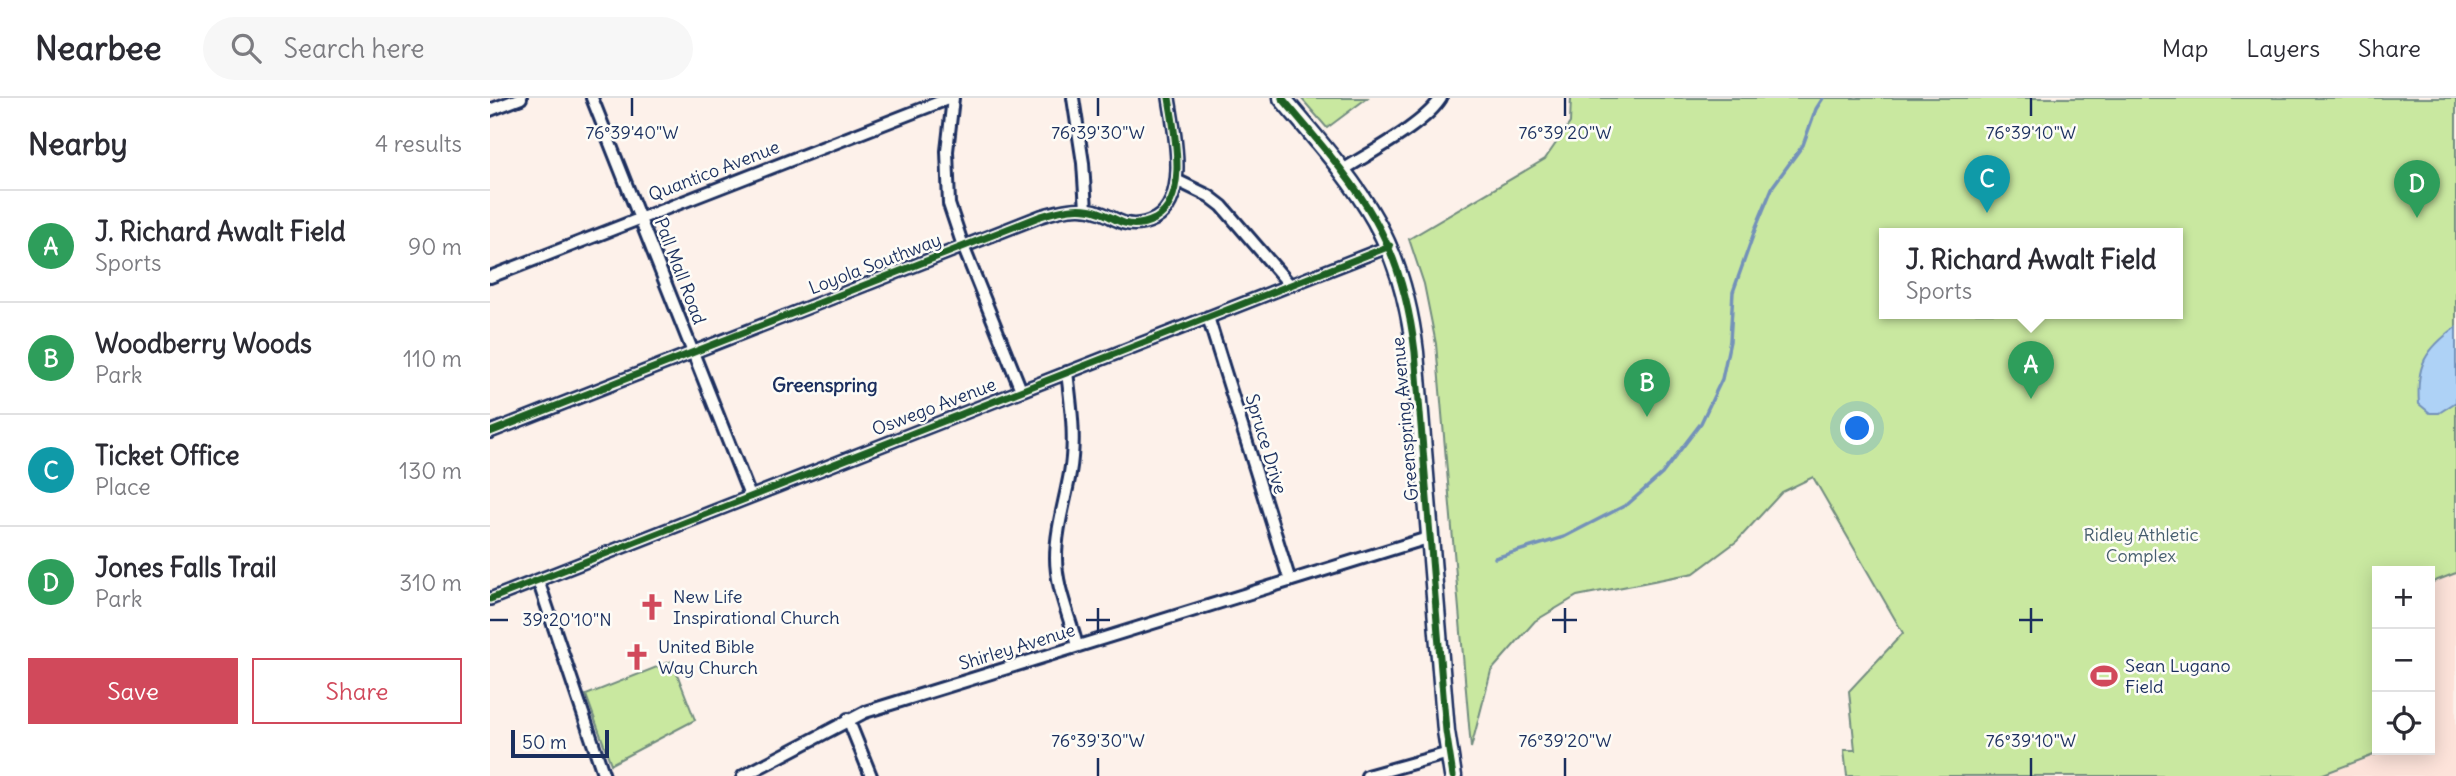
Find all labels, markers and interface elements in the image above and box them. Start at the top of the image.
search box [203,17,693,80]
text: Nearbee [35,27,161,69]
icon: search [227,29,265,67]
text: Search here [283,32,424,65]
text: Map [2162,33,2208,63]
text: Layers [2246,33,2320,63]
text: Share [2358,33,2421,63]
text: 76°39'40"W [585,121,679,144]
text: 76°39'30"W [1051,121,1145,144]
text: 76°39'20"W [1518,121,1612,144]
text: 76°39'10"W [1986,121,2076,144]
text: Nearby [28,125,128,163]
text: 4 results [375,129,462,158]
street label: Quantico Avenue [645,135,783,206]
pin: C [1964,155,2010,213]
pin: D [2394,160,2440,218]
street label: Pall Mall Road [650,214,711,328]
text: J. Richard Awalt Field [95,215,345,248]
street label: Loyola Southway [805,228,944,299]
popup [1879,228,2183,319]
text: A [44,232,58,261]
text: 90 m [408,232,462,261]
text: J. Richard Awalt Field [1906,243,2156,276]
text: Sports [95,248,161,277]
text: Sports [1906,276,1972,305]
text: Woodberry Woods [95,327,312,360]
street label: Greenspring Avenue [1386,336,1423,502]
pin: A [2008,341,2054,399]
text: B [43,344,59,373]
text: 110 m [403,344,462,373]
pin: B [1624,359,1670,417]
text: Park [95,360,143,389]
street label: Oswego Avenue [869,372,999,441]
district label: Greenspring [772,373,878,397]
street label: Spruce Drive [1240,391,1293,497]
your location [1840,411,1874,445]
text: Ticket Office [95,439,239,472]
text: C [43,456,59,485]
text: 130 m [399,456,462,485]
text: Place [95,472,151,501]
park label: Ridley Athletic Complex [2083,523,2199,567]
text: Jones Falls Trail [95,551,277,584]
map controls [2372,566,2435,755]
button: + [2372,566,2435,629]
text: D [43,568,59,597]
text: 310 m [399,568,462,597]
text: Park [95,584,143,613]
place label: New Life Inspirational Church [673,585,840,629]
church icon: New Life Inspirational Church [637,592,667,622]
text: 39°20'10"N [522,608,612,631]
street label: Shirley Avenue [956,618,1078,675]
button: − [2372,629,2435,692]
place label: United Bible Way Church [658,635,758,679]
church icon: United Bible Way Church [622,642,652,672]
place label: Sean Lugano Field [2125,654,2231,698]
button: Save [28,658,238,724]
button: Share [252,658,462,724]
sports icon: Sean Lugano Field [2089,661,2119,691]
button: locate [2372,692,2435,755]
scale bar [511,727,609,759]
text: 76°39'30"W [1051,729,1145,752]
text: 76°39'20"W [1518,729,1612,752]
text: 76°39'10"W [1986,729,2076,752]
text: 50 m [522,730,567,754]

